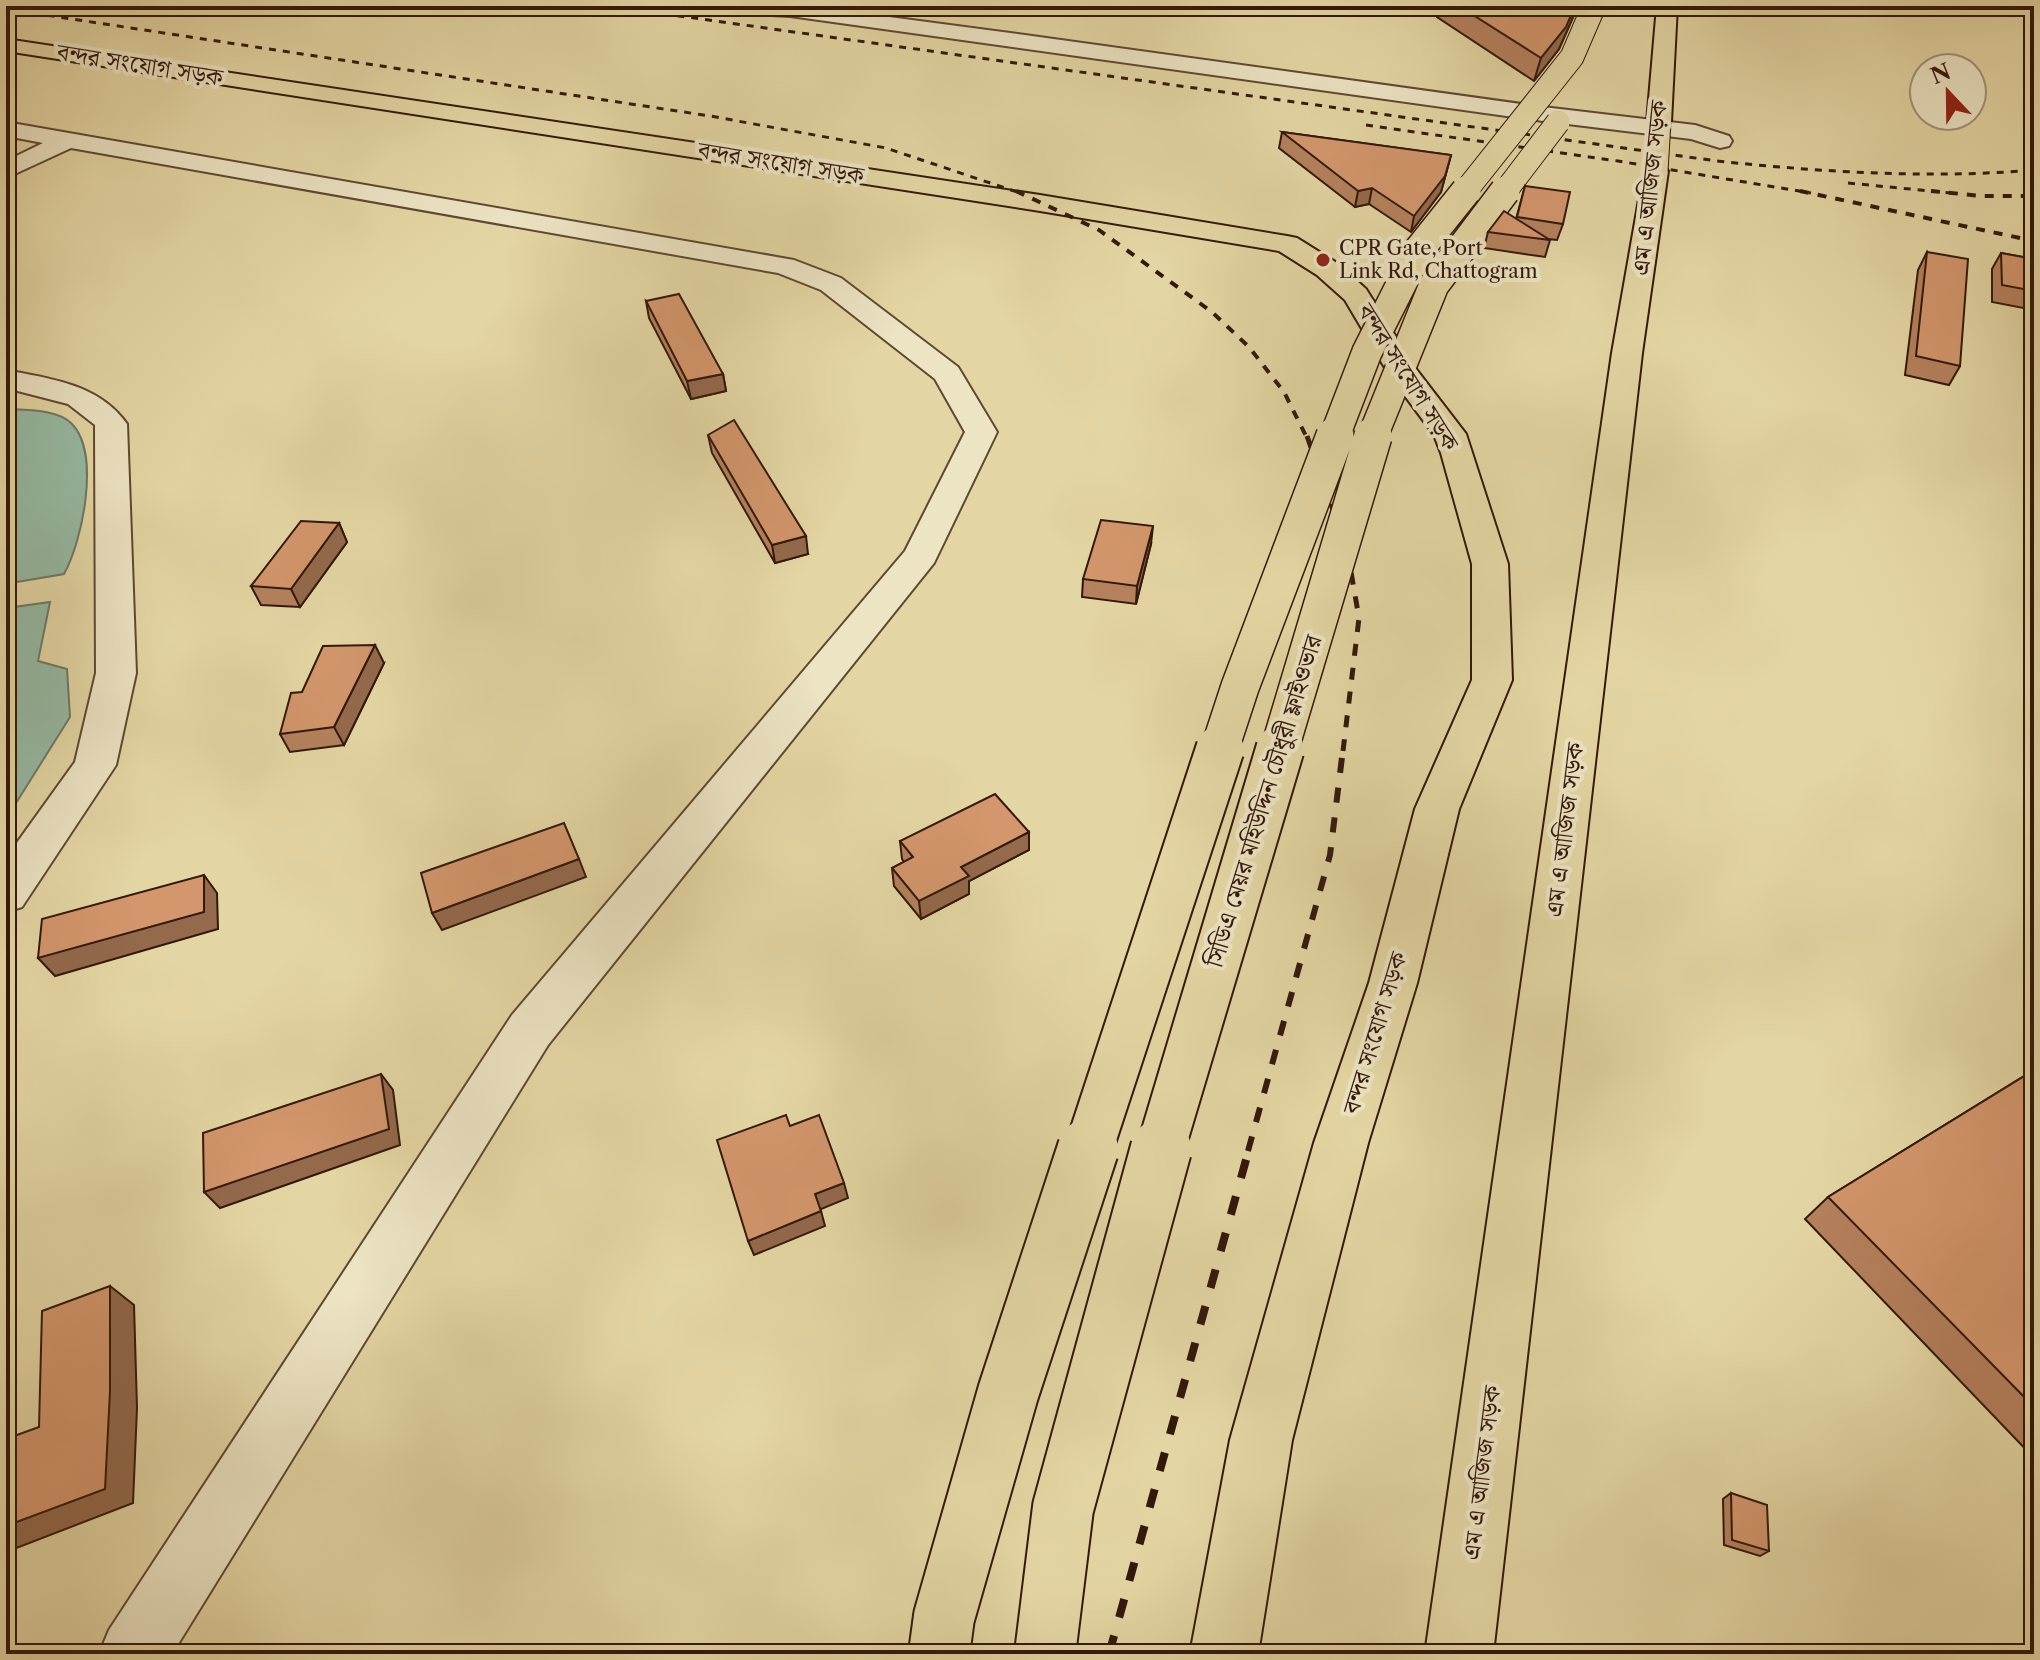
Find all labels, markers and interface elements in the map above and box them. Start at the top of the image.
street label: বন্দর সংযোগ সড়ক [54,37,226,92]
north arrow [1908,52,1988,132]
text: N [1927,58,1955,90]
street label: এম এ আজিজ সড়ক [1626,98,1673,277]
street label: বন্দর সংযোগ সড়ক [695,135,867,190]
place label: CPR Gate, Port Link Rd, Chattogram [1339,236,1538,283]
marker: CPR Gate, Port Link Rd, Chattogram [1314,251,1332,269]
street label: বন্দর সংযোগ সড়ক [1351,297,1466,456]
street label: সিডিএ মেয়র মহিউদ্দিন চৌধুরী ফ্লাইওভার [1199,631,1328,971]
street label: এম এ আজিজ সড়ক [1539,740,1590,919]
street label: বন্দর সংযোগ সড়ক [1336,947,1413,1118]
street label: এম এ আজিজ সড়ক [1456,1383,1507,1562]

